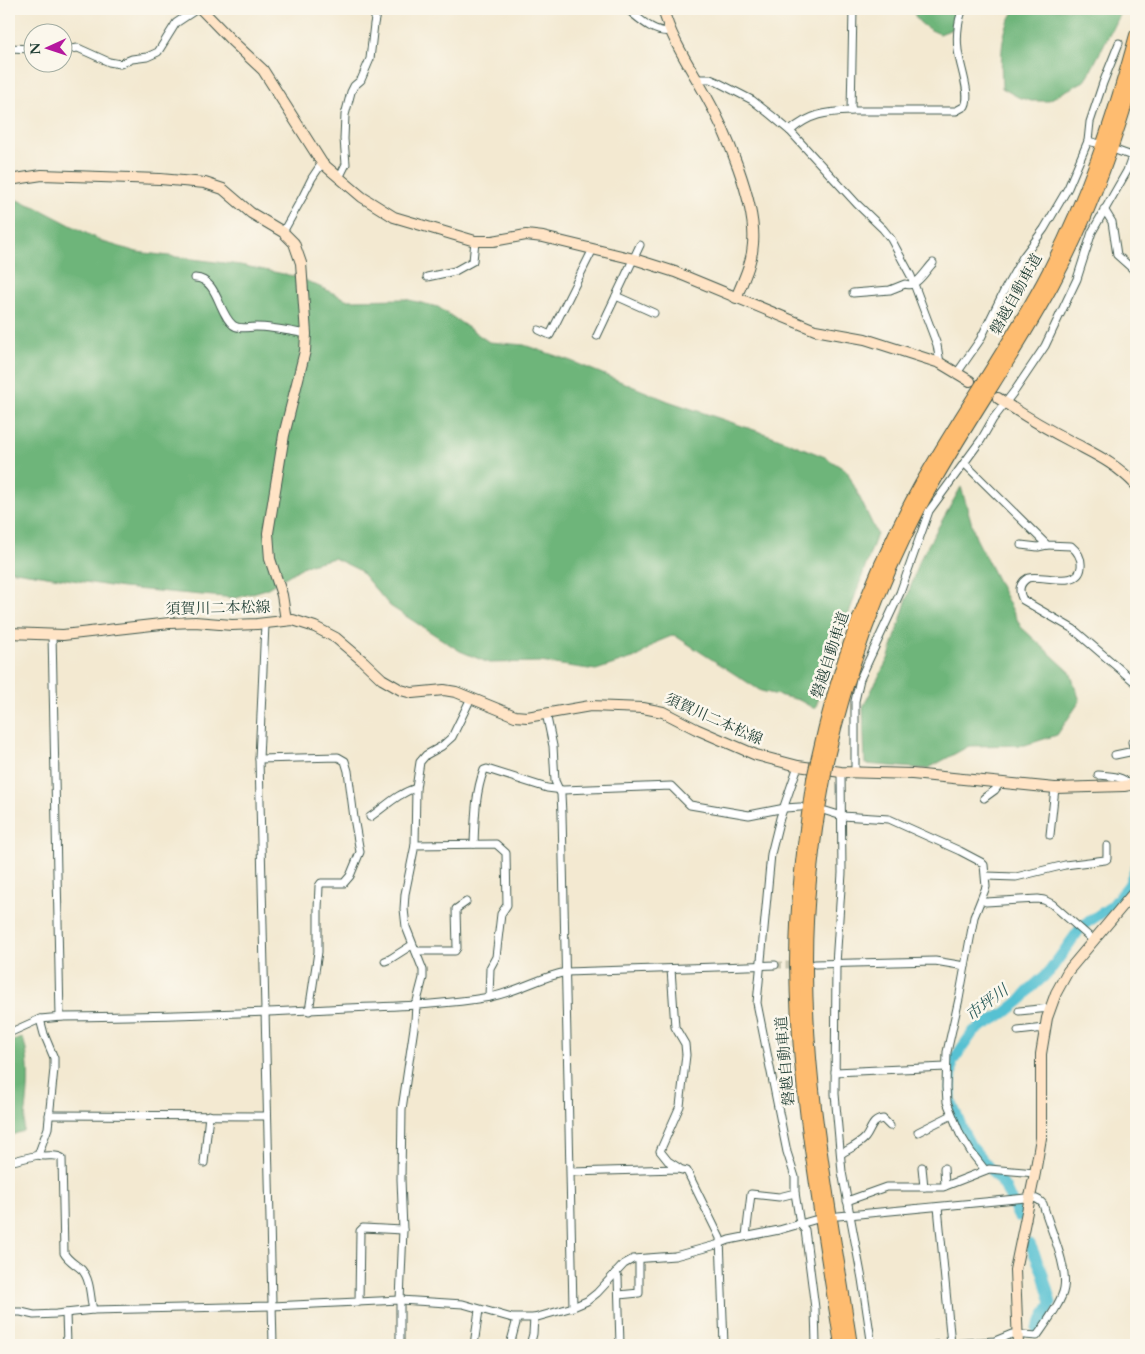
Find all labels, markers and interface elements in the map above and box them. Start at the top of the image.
north arrow [22,22,72,72]
text: N [26,42,45,55]
street label: 磐越自動車道 [985,250,1047,338]
street label: 須賀川二本松線 [165,597,271,619]
street label: 磐越自動車道 [807,609,853,701]
street label: 須賀川二本松線 [662,689,766,749]
water label: 市坪川 [961,979,1014,1026]
street label: 磐越自動車道 [771,1015,799,1107]

